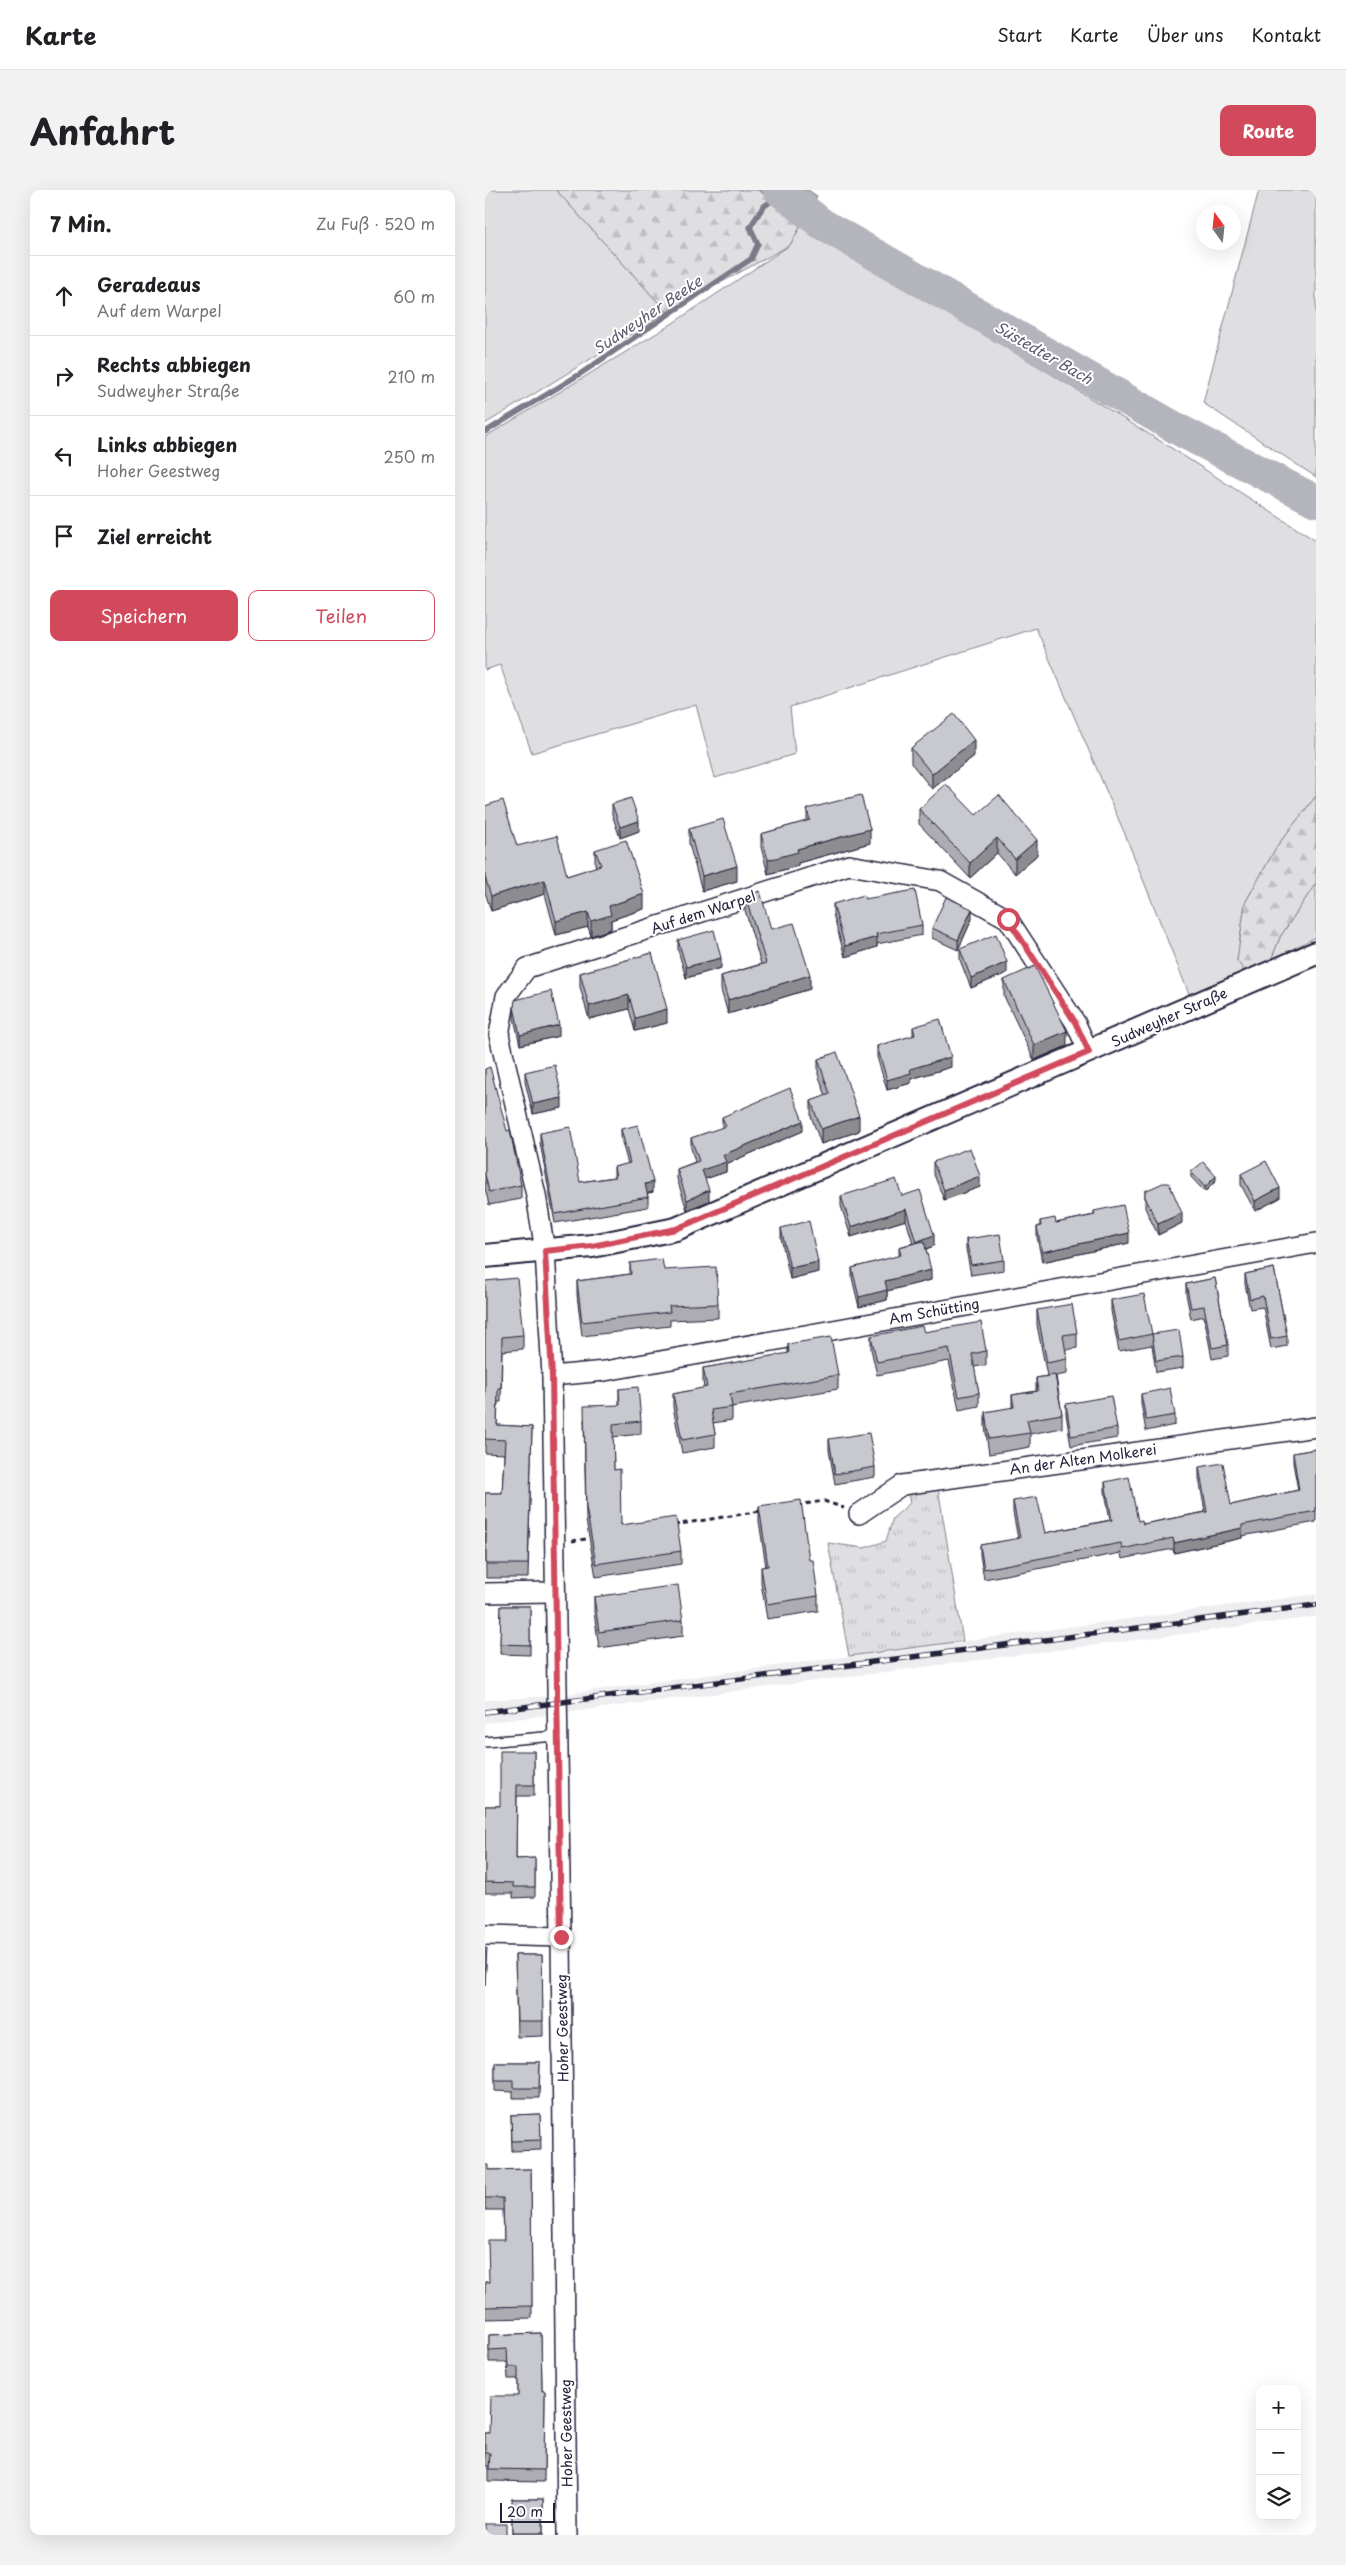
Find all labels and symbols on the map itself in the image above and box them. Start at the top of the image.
north arrow [1196,205,1241,250]
water label: Sudweyher Beeke [588,269,707,359]
water label: Süstedter Bach [991,315,1097,389]
street label: Auf dem Warpel [648,885,758,939]
route start [997,908,1020,931]
street label: Sudweyher Straße [1108,982,1230,1052]
street label: Am Schütting [887,1293,981,1329]
street label: An der Alten Molkerei [1008,1438,1158,1480]
route end [550,1926,573,1949]
street label: Hoher Geestweg [551,1974,573,2082]
street label: Hoher Geestweg [555,2379,577,2487]
scale bar [500,2500,555,2523]

